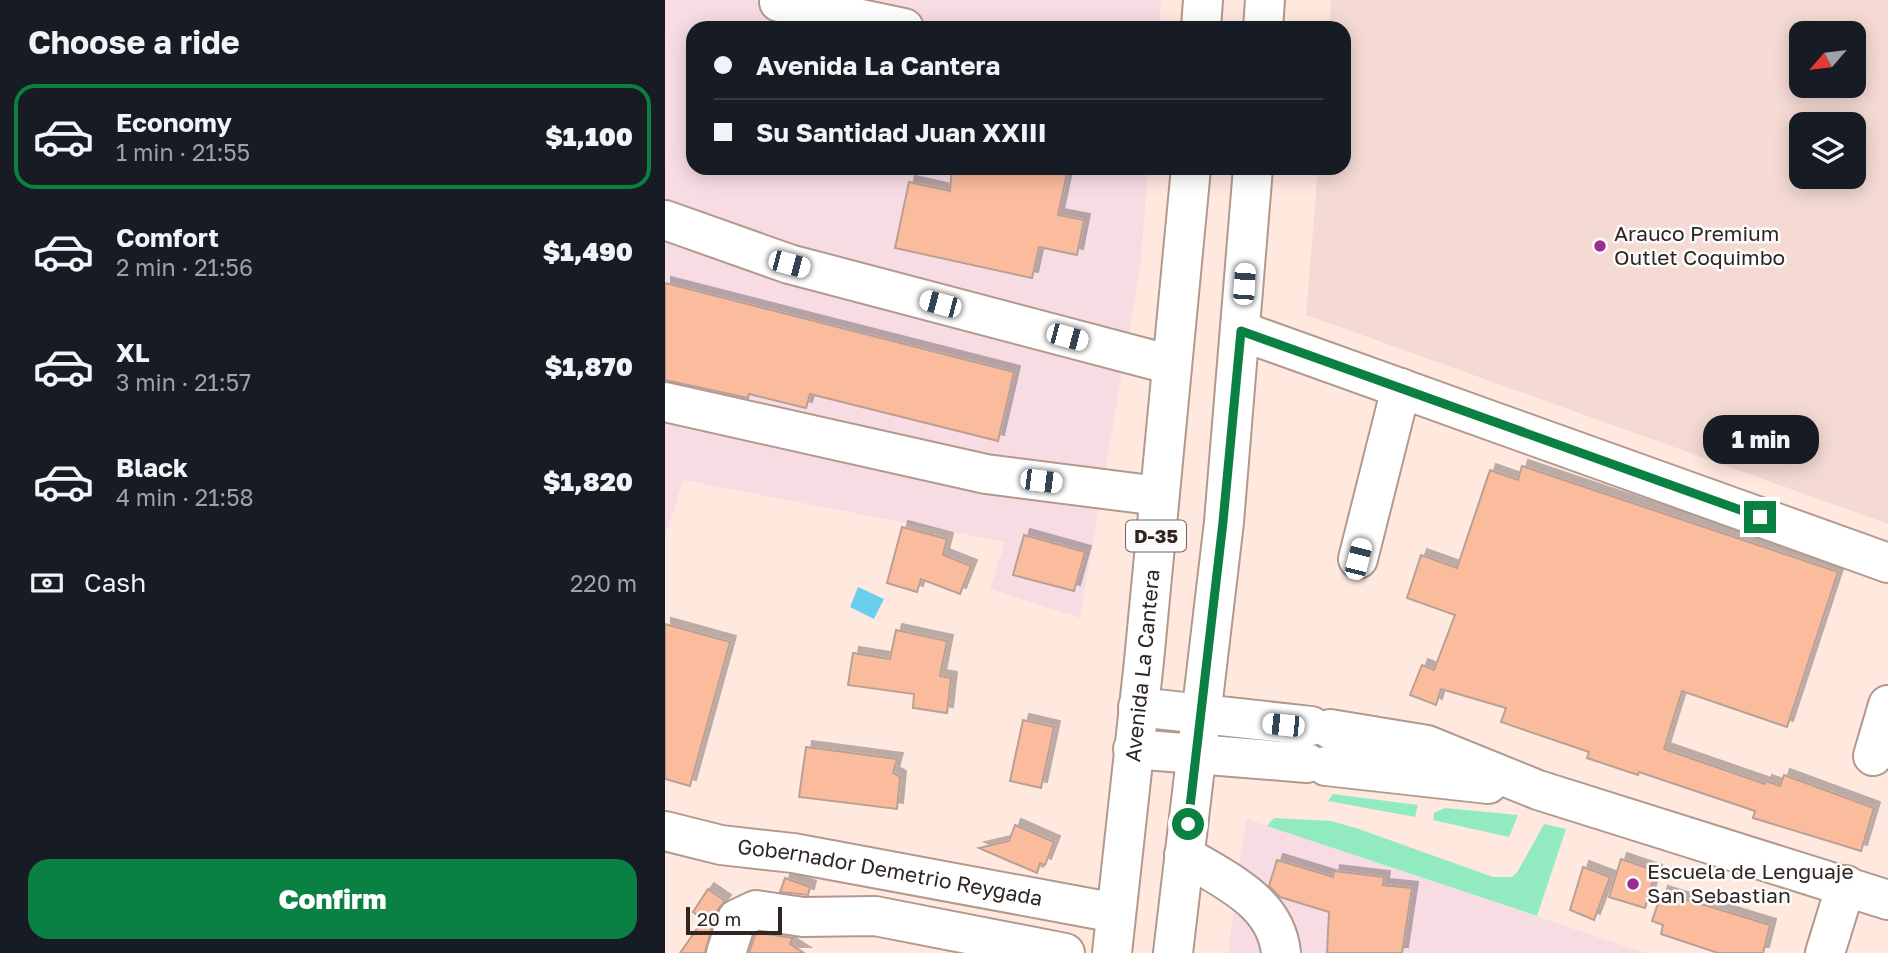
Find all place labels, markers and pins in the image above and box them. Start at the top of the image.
place label: Arauco Premium Outlet Coquimbo [1614,220,1785,270]
marker: Arauco Premium Outlet Coquimbo [1592,238,1608,254]
place label: Escuela de Lenguaje San Sebastian [1647,858,1854,908]
marker: Escuela de Lenguaje San Sebastian [1625,876,1641,892]

